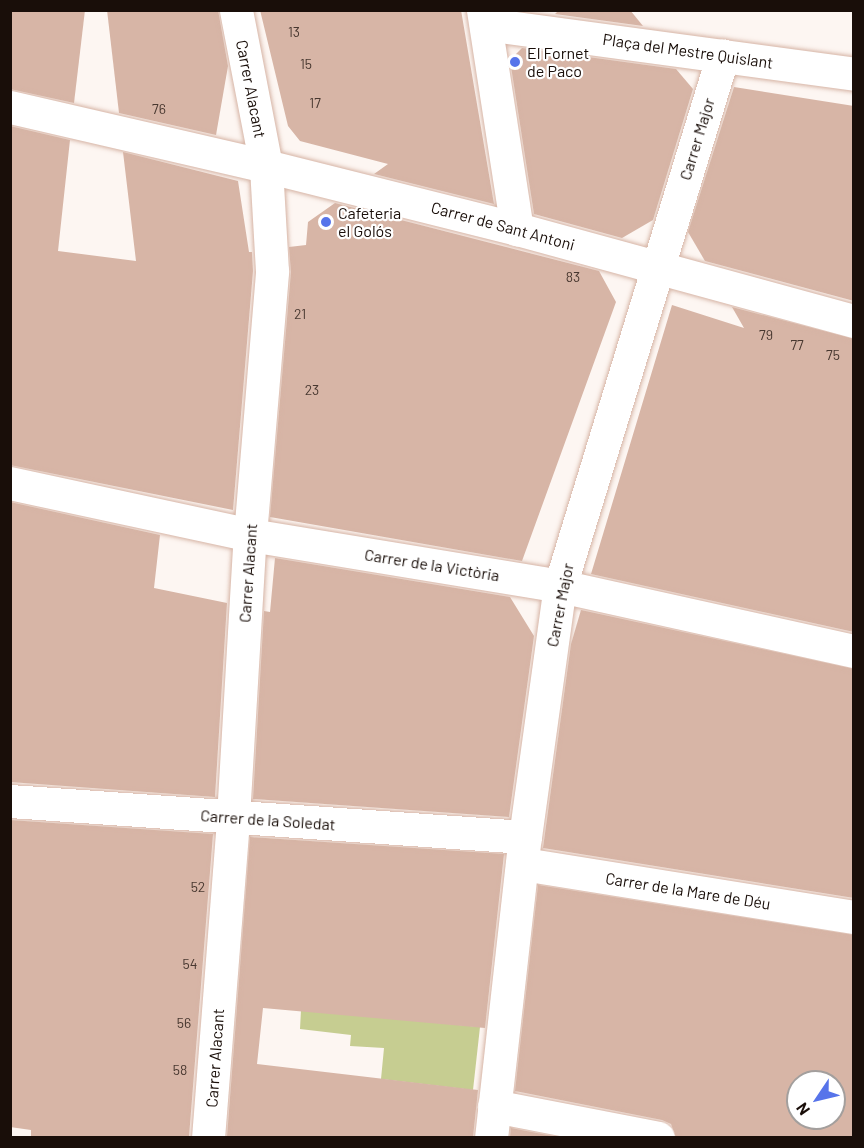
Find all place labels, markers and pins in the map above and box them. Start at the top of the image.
place label: El Fornet de Paco [527,43,589,81]
marker: El Fornet de Paco [508,55,522,69]
place label: Cafeteria el Golós [338,203,401,241]
marker: Cafeteria el Golós [319,215,333,229]

